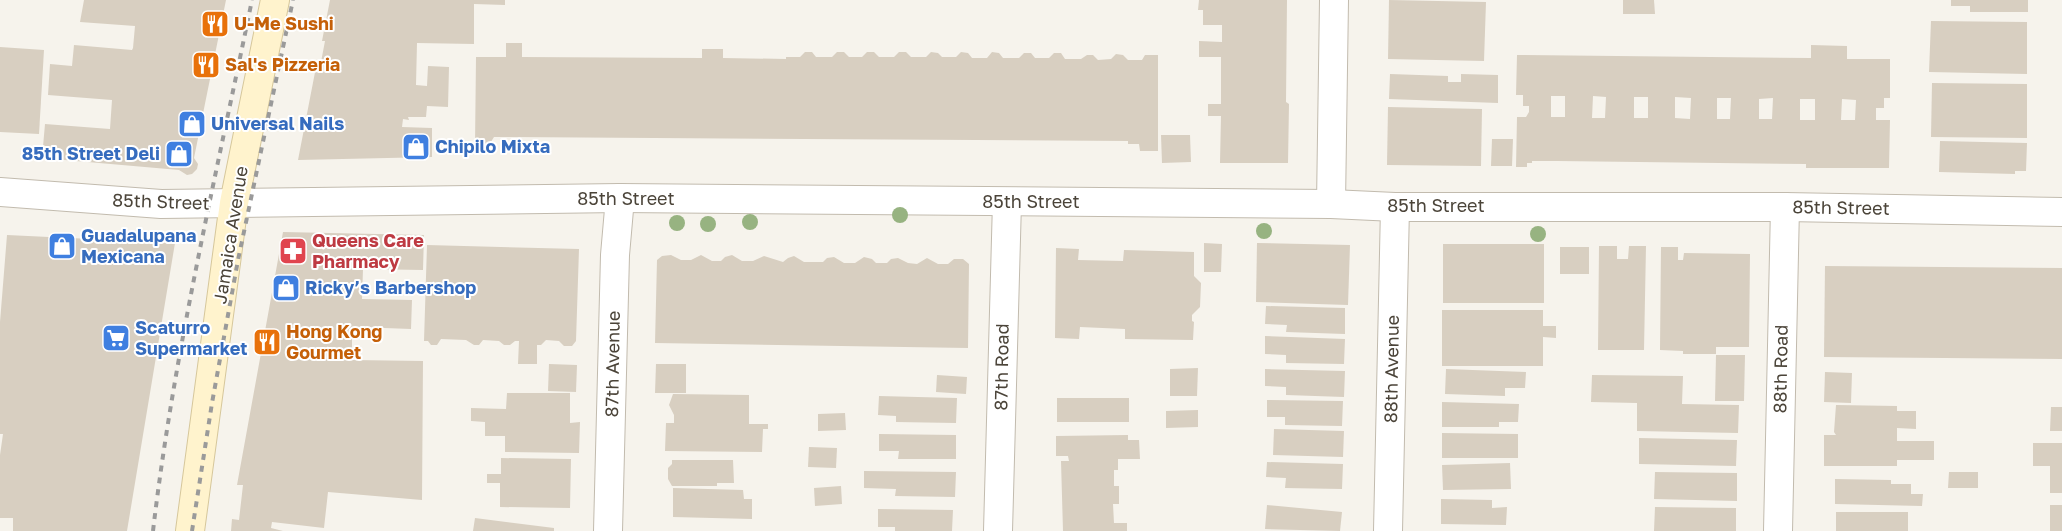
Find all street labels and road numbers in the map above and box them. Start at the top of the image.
street label: Jamaica Avenue [208,164,252,305]
street label: 85th Street [577,187,675,209]
street label: 85th Street [112,188,210,214]
street label: 85th Street [982,190,1080,212]
street label: 85th Street [1387,194,1485,216]
street label: 85th Street [1792,195,1890,219]
street label: 87th Avenue [600,310,624,418]
street label: 88th Avenue [1379,315,1403,423]
street label: 87th Road [989,323,1013,411]
street label: 88th Road [1768,324,1792,414]

